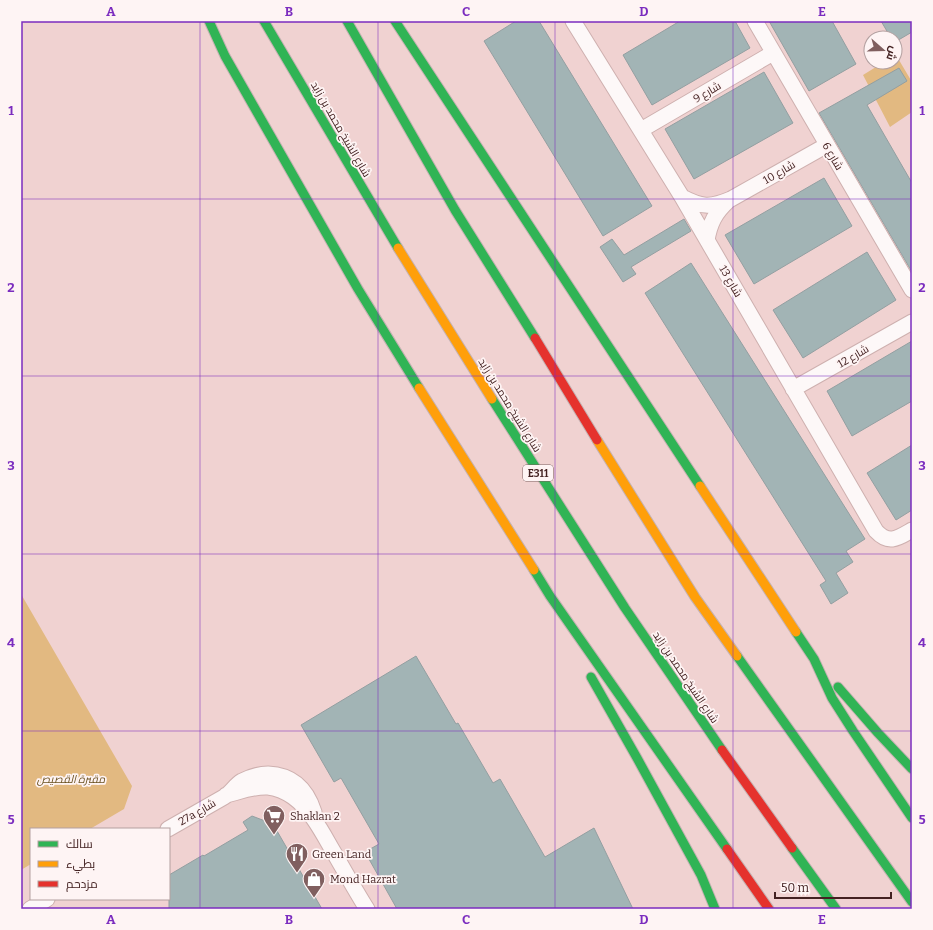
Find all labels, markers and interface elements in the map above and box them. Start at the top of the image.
text: A [106,4,116,19]
text: B [285,4,293,19]
text: C [462,4,470,19]
text: D [639,4,649,19]
text: E [818,4,826,19]
north arrow [863,30,903,70]
text: ش [883,44,900,62]
street label: شارع الشيخ محمد بن زايد [307,79,373,180]
street label: شارع 9 [691,79,724,106]
text: 1 [8,103,14,118]
text: 1 [919,103,925,118]
street label: شارع 6 [819,140,846,173]
street label: شارع 10 [761,158,798,188]
street label: شارع 13 [716,263,745,300]
text: 2 [7,280,15,295]
text: 2 [918,280,926,295]
street label: شارع 12 [835,342,872,371]
street label: شارع الشيخ محمد بن زايد [475,356,544,455]
text: 3 [7,458,15,473]
text: 3 [918,458,926,473]
road number: E311 [523,465,553,481]
street label: شارع الشيخ محمد بن زايد [649,629,721,726]
text: 4 [7,635,15,650]
text: 4 [918,635,926,650]
park label: مقبرة القصيص [37,773,106,786]
street label: 27a شارع [176,797,219,829]
supermarket icon: Shaklan 2 [261,803,287,836]
place label: Shaklan 2 [290,810,340,823]
text: 5 [7,812,15,827]
text: 5 [918,812,926,827]
legend [30,828,170,900]
text: سالك [66,837,93,851]
restaurant icon: Green Land [284,841,310,874]
place label: Green Land [312,848,372,861]
text: بطيء [66,857,95,874]
shop icon: Mond Hazrat [301,866,327,899]
place label: Mond Hazrat [330,873,396,886]
scale bar [775,874,891,900]
text: مزدحم [66,877,98,892]
text: 50 m [781,881,810,895]
text: A [106,912,116,927]
text: B [285,912,293,927]
text: C [462,912,470,927]
text: D [639,912,649,927]
text: E [818,912,826,927]

